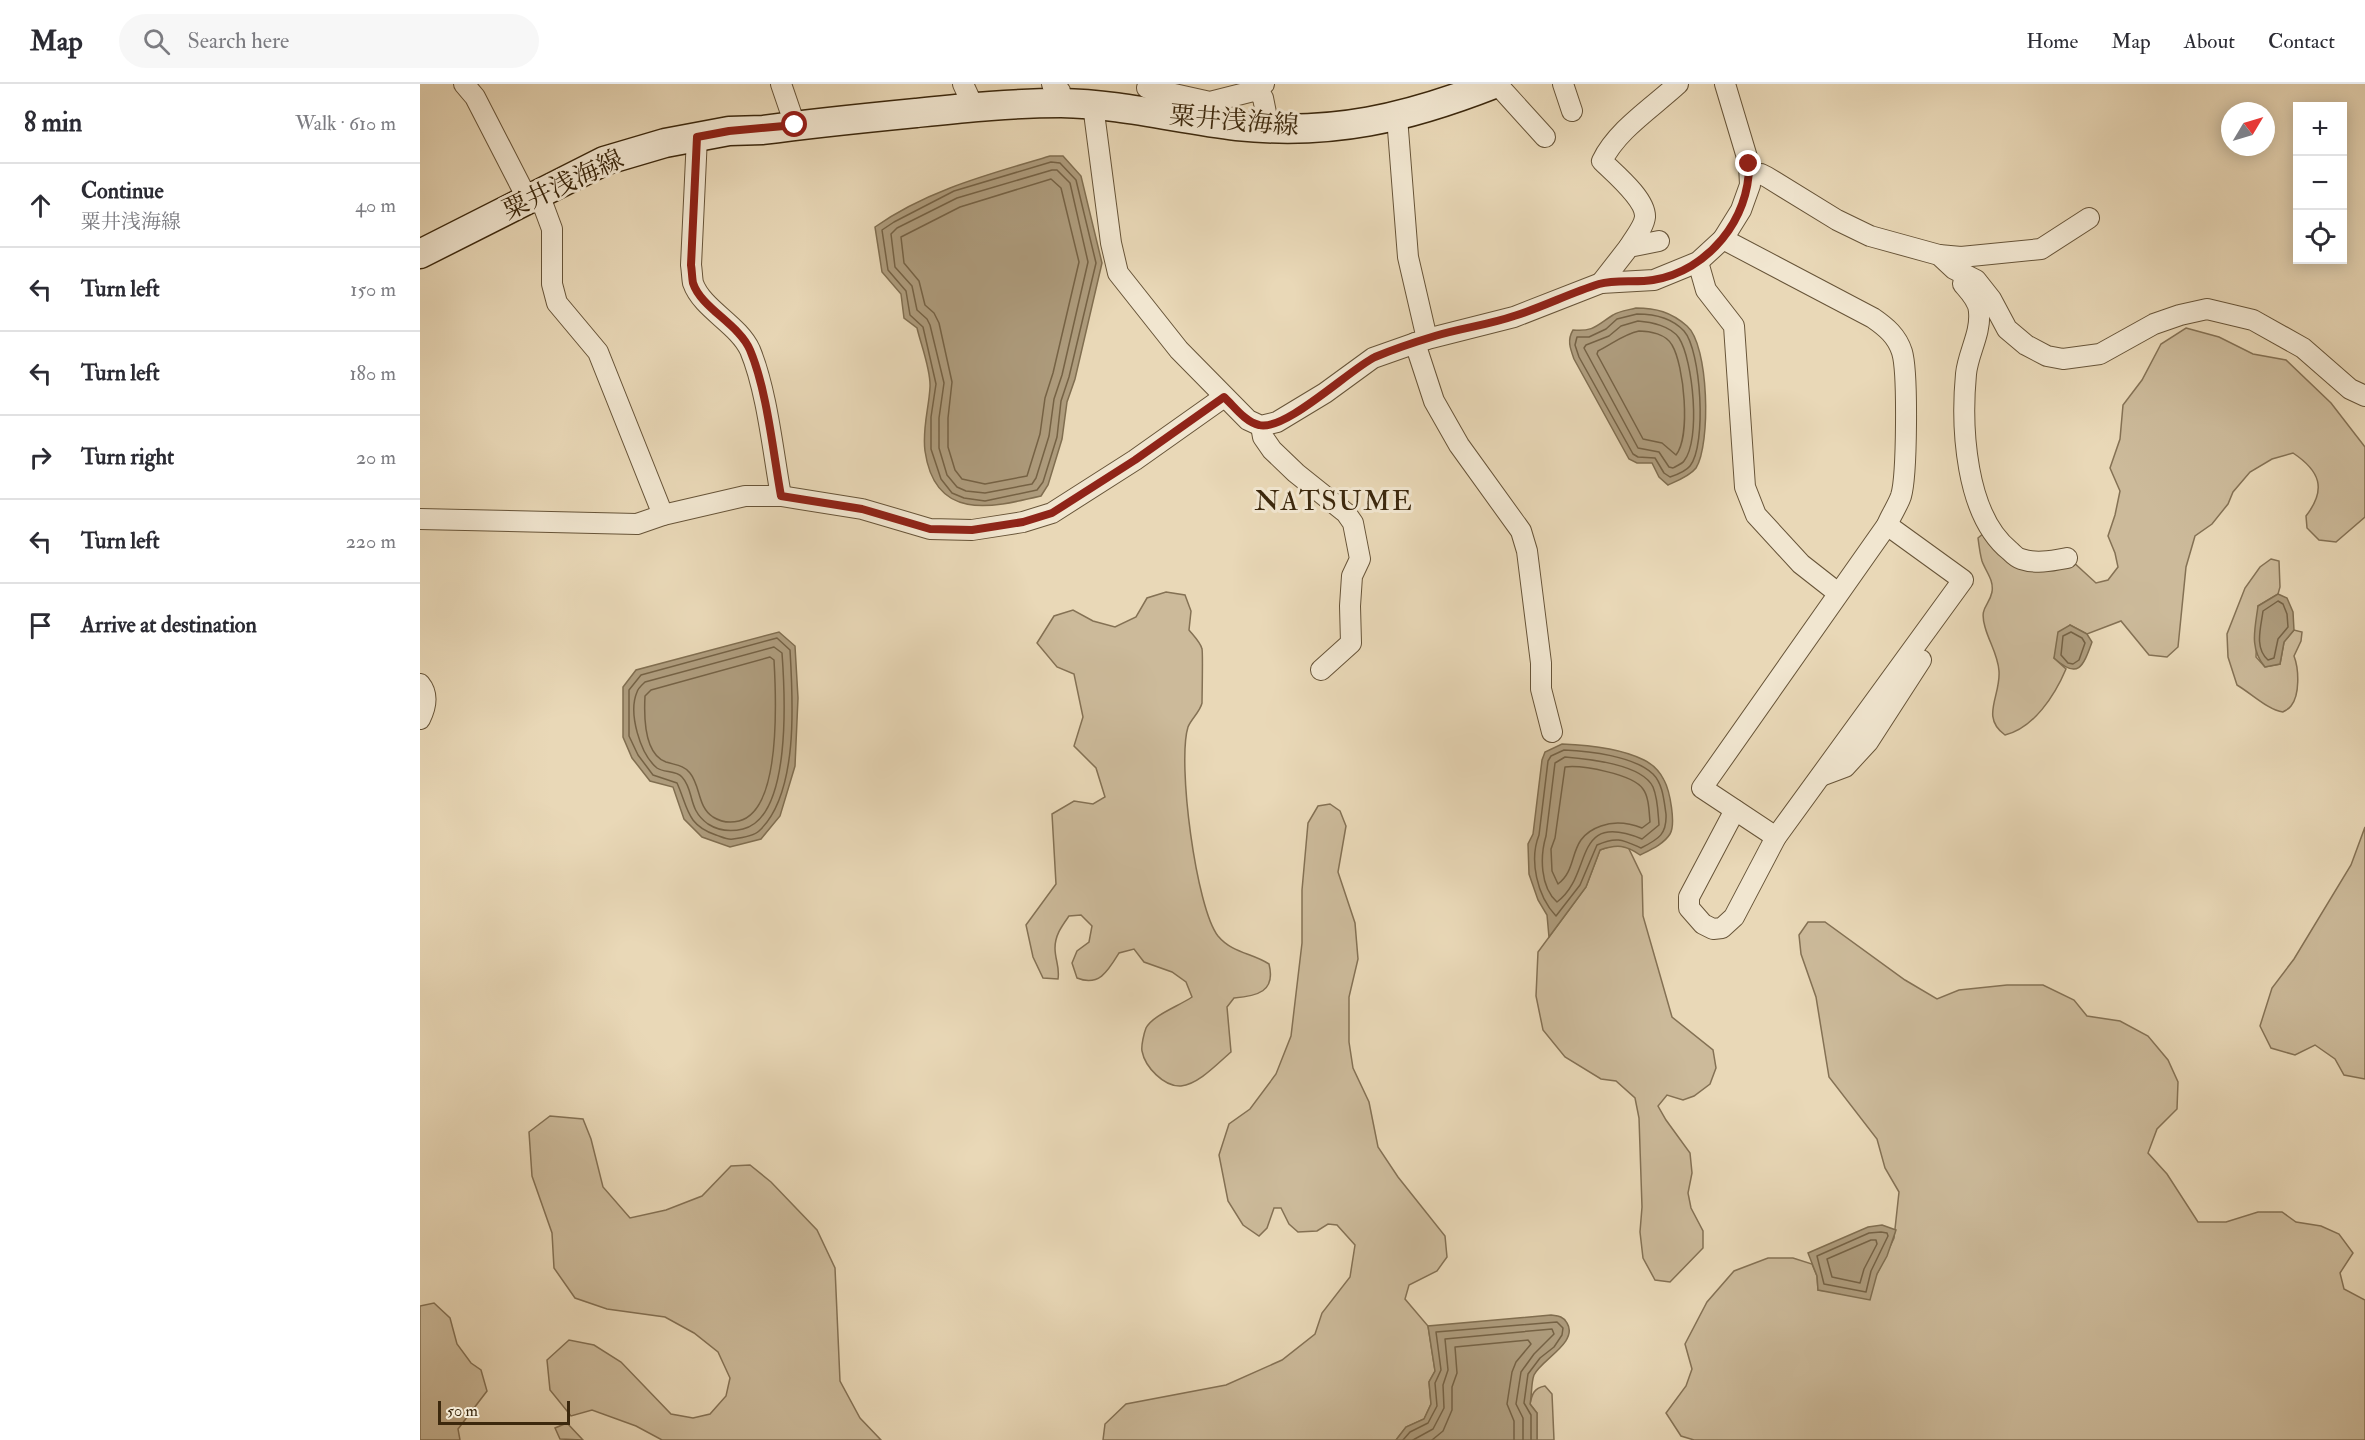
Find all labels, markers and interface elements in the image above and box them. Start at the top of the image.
search box [119,14,539,68]
text: Map [30,24,83,59]
icon: search [140,25,173,58]
text: Search here [188,27,289,55]
text: Home [2026,28,2078,55]
text: Map [2111,28,2151,55]
text: About [2184,28,2235,55]
text: Contact [2268,28,2335,55]
street label: 粟井浅海線 [1168,99,1300,143]
north arrow [2221,102,2275,156]
map controls [2293,102,2347,264]
button: + [2293,102,2347,156]
text: 8 min [24,107,82,139]
text: Walk · 610 m [295,111,396,136]
route start [781,111,807,137]
street label: 粟井浅海線 [497,143,629,227]
route end [1735,150,1761,176]
button: − [2293,156,2347,210]
text: Continue [81,177,164,205]
icon: ahead [24,189,57,222]
text: 40 m [355,193,396,218]
text: 粟井浅海線 [81,209,181,234]
button: locate [2293,210,2347,264]
icon: left [24,273,57,306]
text: Turn left [81,275,160,303]
text: 150 m [350,277,396,302]
icon: left [24,357,57,390]
text: Turn left [81,359,160,387]
text: 180 m [349,361,396,386]
icon: right [24,441,57,474]
text: Turn right [81,443,174,471]
text: 20 m [356,445,396,470]
district label: NATSUME [1254,484,1414,519]
icon: left [24,525,57,558]
text: Turn left [81,527,160,555]
text: 220 m [346,529,396,554]
icon: arrive [24,609,57,642]
text: Arrive at destination [81,611,257,639]
scale bar [438,1398,570,1426]
text: 50 m [447,1401,478,1421]

